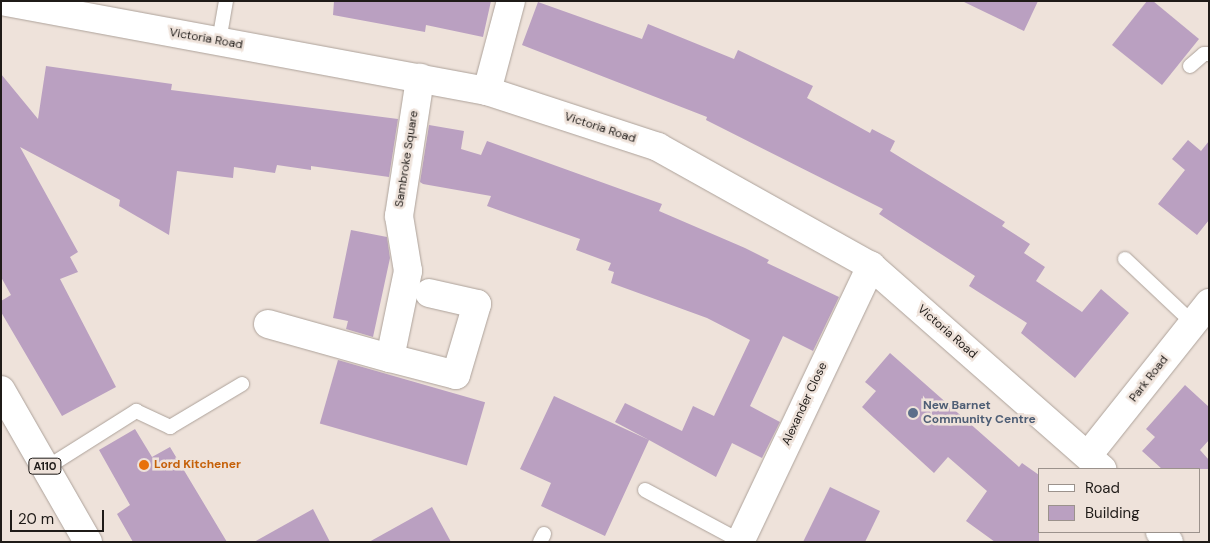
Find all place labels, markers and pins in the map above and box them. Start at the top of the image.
place label: New Barnet Community Centre [923,399,1036,427]
marker: New Barnet Community Centre [907,407,919,419]
place label: Lord Kitchener [154,458,241,472]
marker: Lord Kitchener [138,459,150,471]

